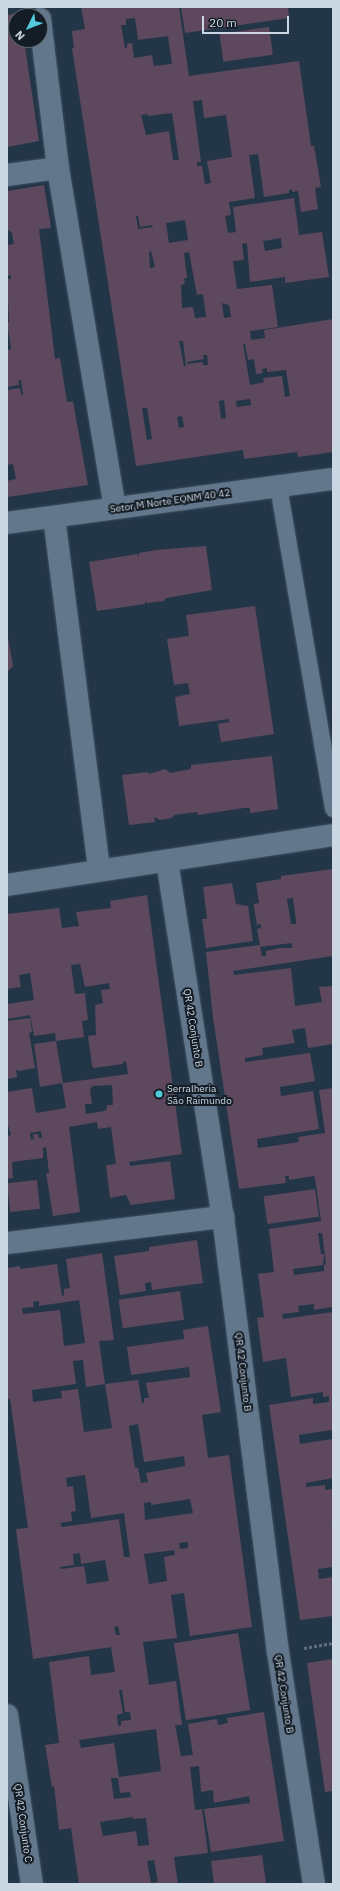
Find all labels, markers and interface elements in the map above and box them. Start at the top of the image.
north arrow [8,8,48,48]
scale bar [204,8,291,34]
text: 20 m [209,15,237,30]
text: N [12,28,28,43]
street label: Setor M Norte EQNM 40 42 [109,487,231,515]
street label: QR 42 Conjunto B [181,988,205,1068]
place label: Serralheria São Raimundo [167,1082,232,1106]
marker: Serralheria São Raimundo [154,1089,164,1099]
street label: QR 42 Conjunto B [232,1332,254,1412]
street label: QR 42 Conjunto B [272,1654,296,1734]
street label: QR 42 Conjunto C [12,1783,34,1863]

